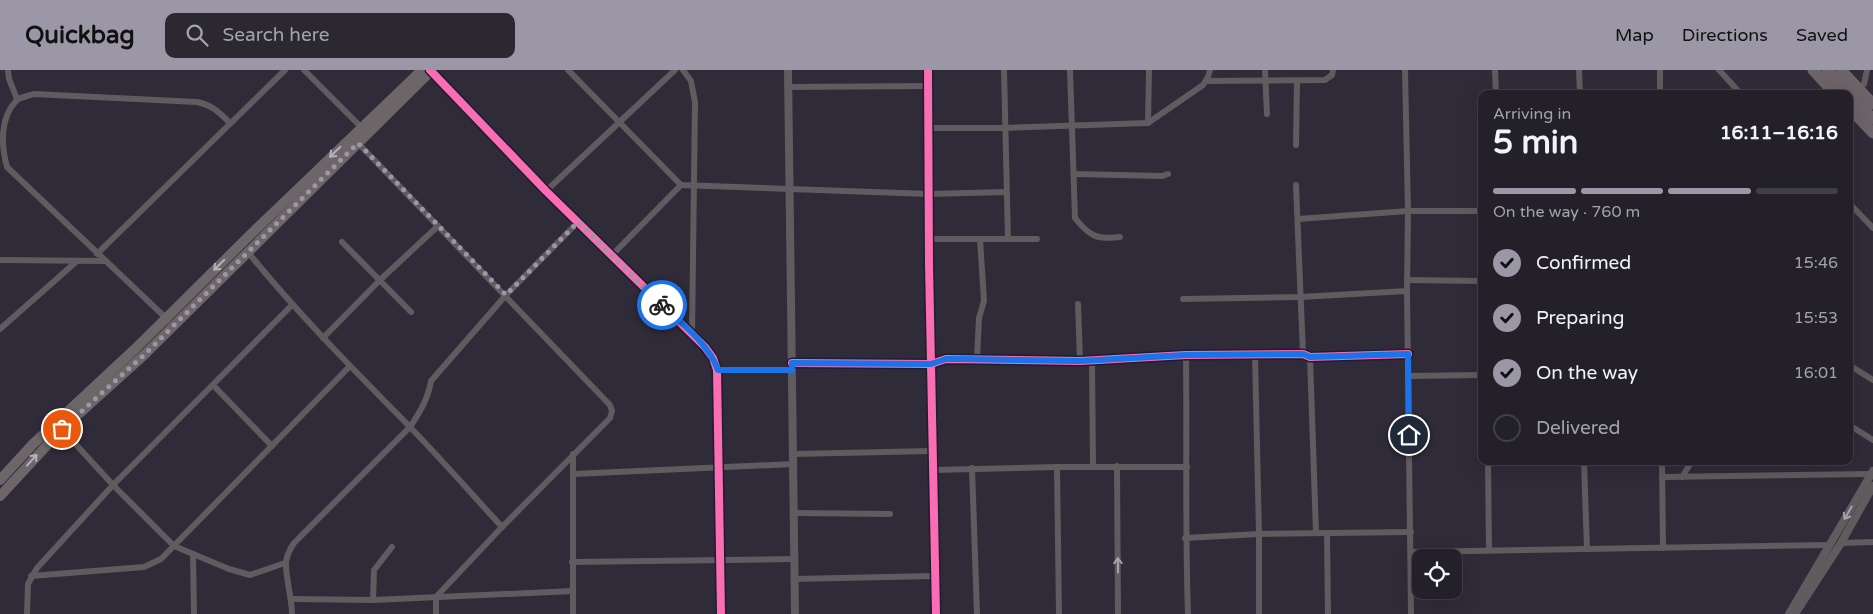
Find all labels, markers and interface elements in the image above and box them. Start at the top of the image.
search box [165,13,515,58]
text: Quickbag [25,21,135,50]
icon: search [183,21,211,49]
text: Search here [223,24,329,46]
text: Map [1615,24,1654,46]
text: Directions [1682,24,1768,46]
text: Saved [1796,24,1848,46]
text: Arriving in [1493,104,1571,124]
text: 16:11–16:16 [1720,122,1838,144]
text: 5 min [1493,124,1578,162]
one-way arrow [330,145,342,157]
text: On the way · 760 m [1493,202,1640,222]
icon: check [1493,249,1521,277]
text: Confirmed [1536,252,1631,274]
text: 15:46 [1794,253,1838,273]
one-way arrow [213,259,225,271]
courier [637,280,687,330]
icon: bike [648,291,676,319]
icon: check [1493,304,1521,332]
text: Preparing [1536,307,1625,329]
text: 15:53 [1794,308,1838,328]
icon: check [1493,359,1521,387]
text: On the way [1536,362,1638,384]
text: 16:01 [1794,363,1838,383]
pin [41,408,83,450]
pin [1388,414,1430,456]
icon: bag [48,415,76,443]
text: Delivered [1536,417,1621,439]
icon: home [1395,421,1423,449]
one-way arrow [26,453,38,466]
one-way arrow [1843,506,1853,520]
map controls [1412,549,1462,599]
button: locate [1412,549,1462,599]
one-way arrow [1113,558,1122,574]

